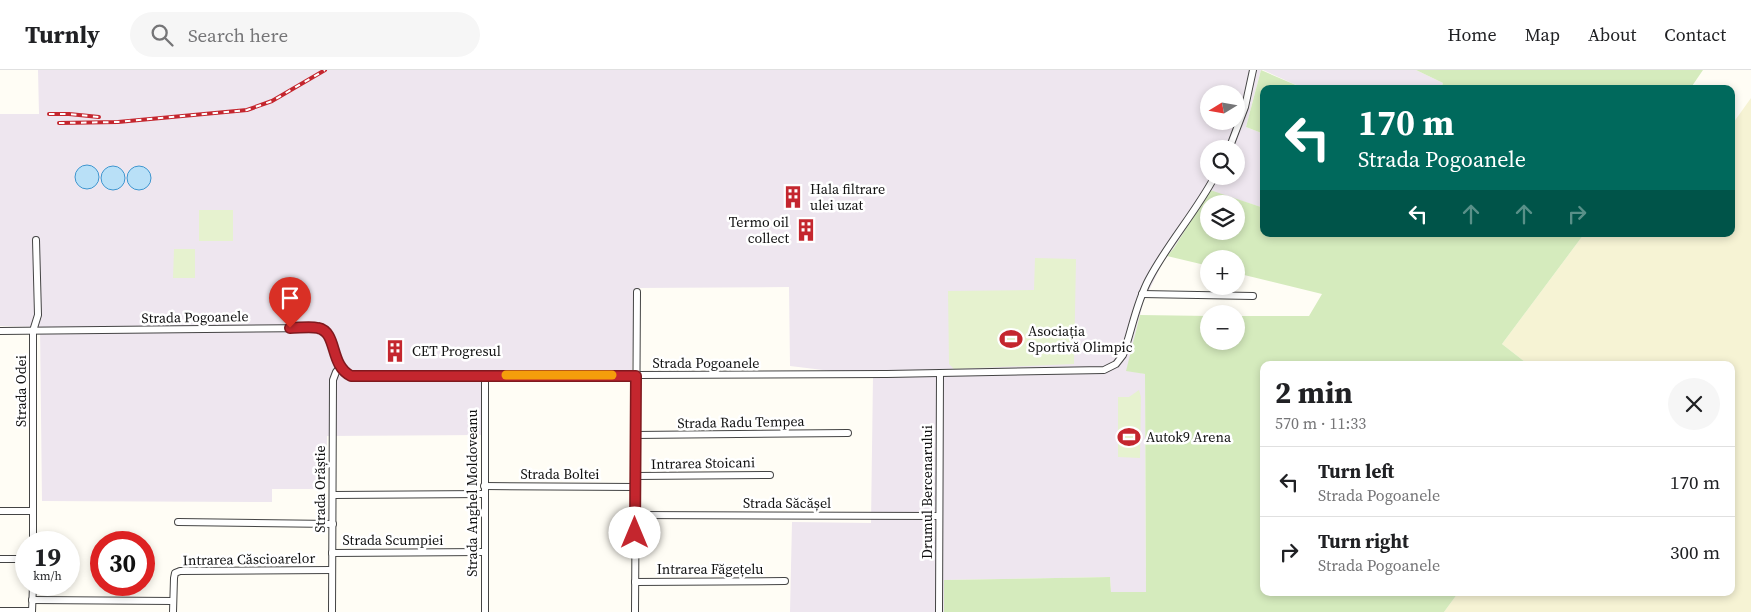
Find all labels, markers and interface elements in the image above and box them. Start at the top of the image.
search box [130,12,480,57]
text: Turnly [25,18,100,51]
icon: search [148,21,176,49]
text: Search here [188,22,288,48]
text: Home [1448,22,1497,47]
text: Map [1525,22,1560,47]
text: About [1588,22,1636,47]
text: Contact [1664,22,1726,47]
north arrow [1200,85,1245,130]
map controls [1200,85,1245,350]
text: 170 m [1358,99,1454,147]
icon: left [1275,105,1340,170]
button: search [1200,140,1245,185]
text: Strada Pogoanele [1358,144,1526,174]
place label: Hala filtrare ulei uzat [810,179,885,215]
building icon: Hala filtrare ulei uzat [780,184,806,210]
button: layers [1200,195,1245,240]
icon: left [1404,200,1432,228]
icon: ahead [1457,200,1485,228]
icon: ahead [1510,200,1538,228]
icon: right [1563,200,1591,228]
place label: Termo oil collect [729,212,789,248]
building icon: Termo oil collect [793,217,819,243]
button: + [1200,250,1245,295]
pin [269,277,311,328]
icon: arrive [276,284,304,312]
button: − [1200,305,1245,350]
street label: Strada Pogoanele [141,306,249,328]
place label: Asociația Sportivă Olimpic [1028,321,1133,357]
sports icon: Asociația Sportivă Olimpic [998,326,1024,352]
building icon: CET Progresul [382,338,408,364]
place label: CET Progresul [412,341,501,361]
street label: Strada Pogoanele [653,353,759,373]
street label: Strada Odei [11,355,31,427]
text: 2 min [1275,372,1353,413]
button: close [1668,378,1720,430]
street label: Strada Anghel Moldoveanu [462,409,482,577]
street label: Strada Radu Tempea [677,411,806,433]
text: 570 m · 11:33 [1275,412,1366,434]
sports icon: Autok9 Arena [1116,424,1142,450]
street label: Drumul Bercenarului [917,425,937,559]
place label: Autok9 Arena [1146,427,1232,447]
street label: Strada Orăștie [310,445,330,533]
street label: Intrarea Stoicani [651,452,755,474]
text: Turn left [1318,458,1394,484]
street label: Strada Boltei [520,464,600,484]
icon: left [1275,468,1303,496]
text: 170 m [1670,469,1720,495]
text: Strada Pogoanele [1318,484,1440,506]
street label: Strada Săcășel [743,493,831,513]
position arrow [608,506,660,558]
text: Turn right [1318,528,1409,554]
street label: Strada Scumpiei [343,530,443,550]
speed limit sign: 30 [90,531,155,596]
icon: right [1275,538,1303,566]
text: 300 m [1670,539,1720,565]
text: 19 [34,540,61,574]
street label: Intrarea Căscioarelor [183,548,315,570]
text: Strada Pogoanele [1318,554,1440,576]
street label: Intrarea Făgețelu [657,559,763,579]
text: km/h [33,568,62,584]

